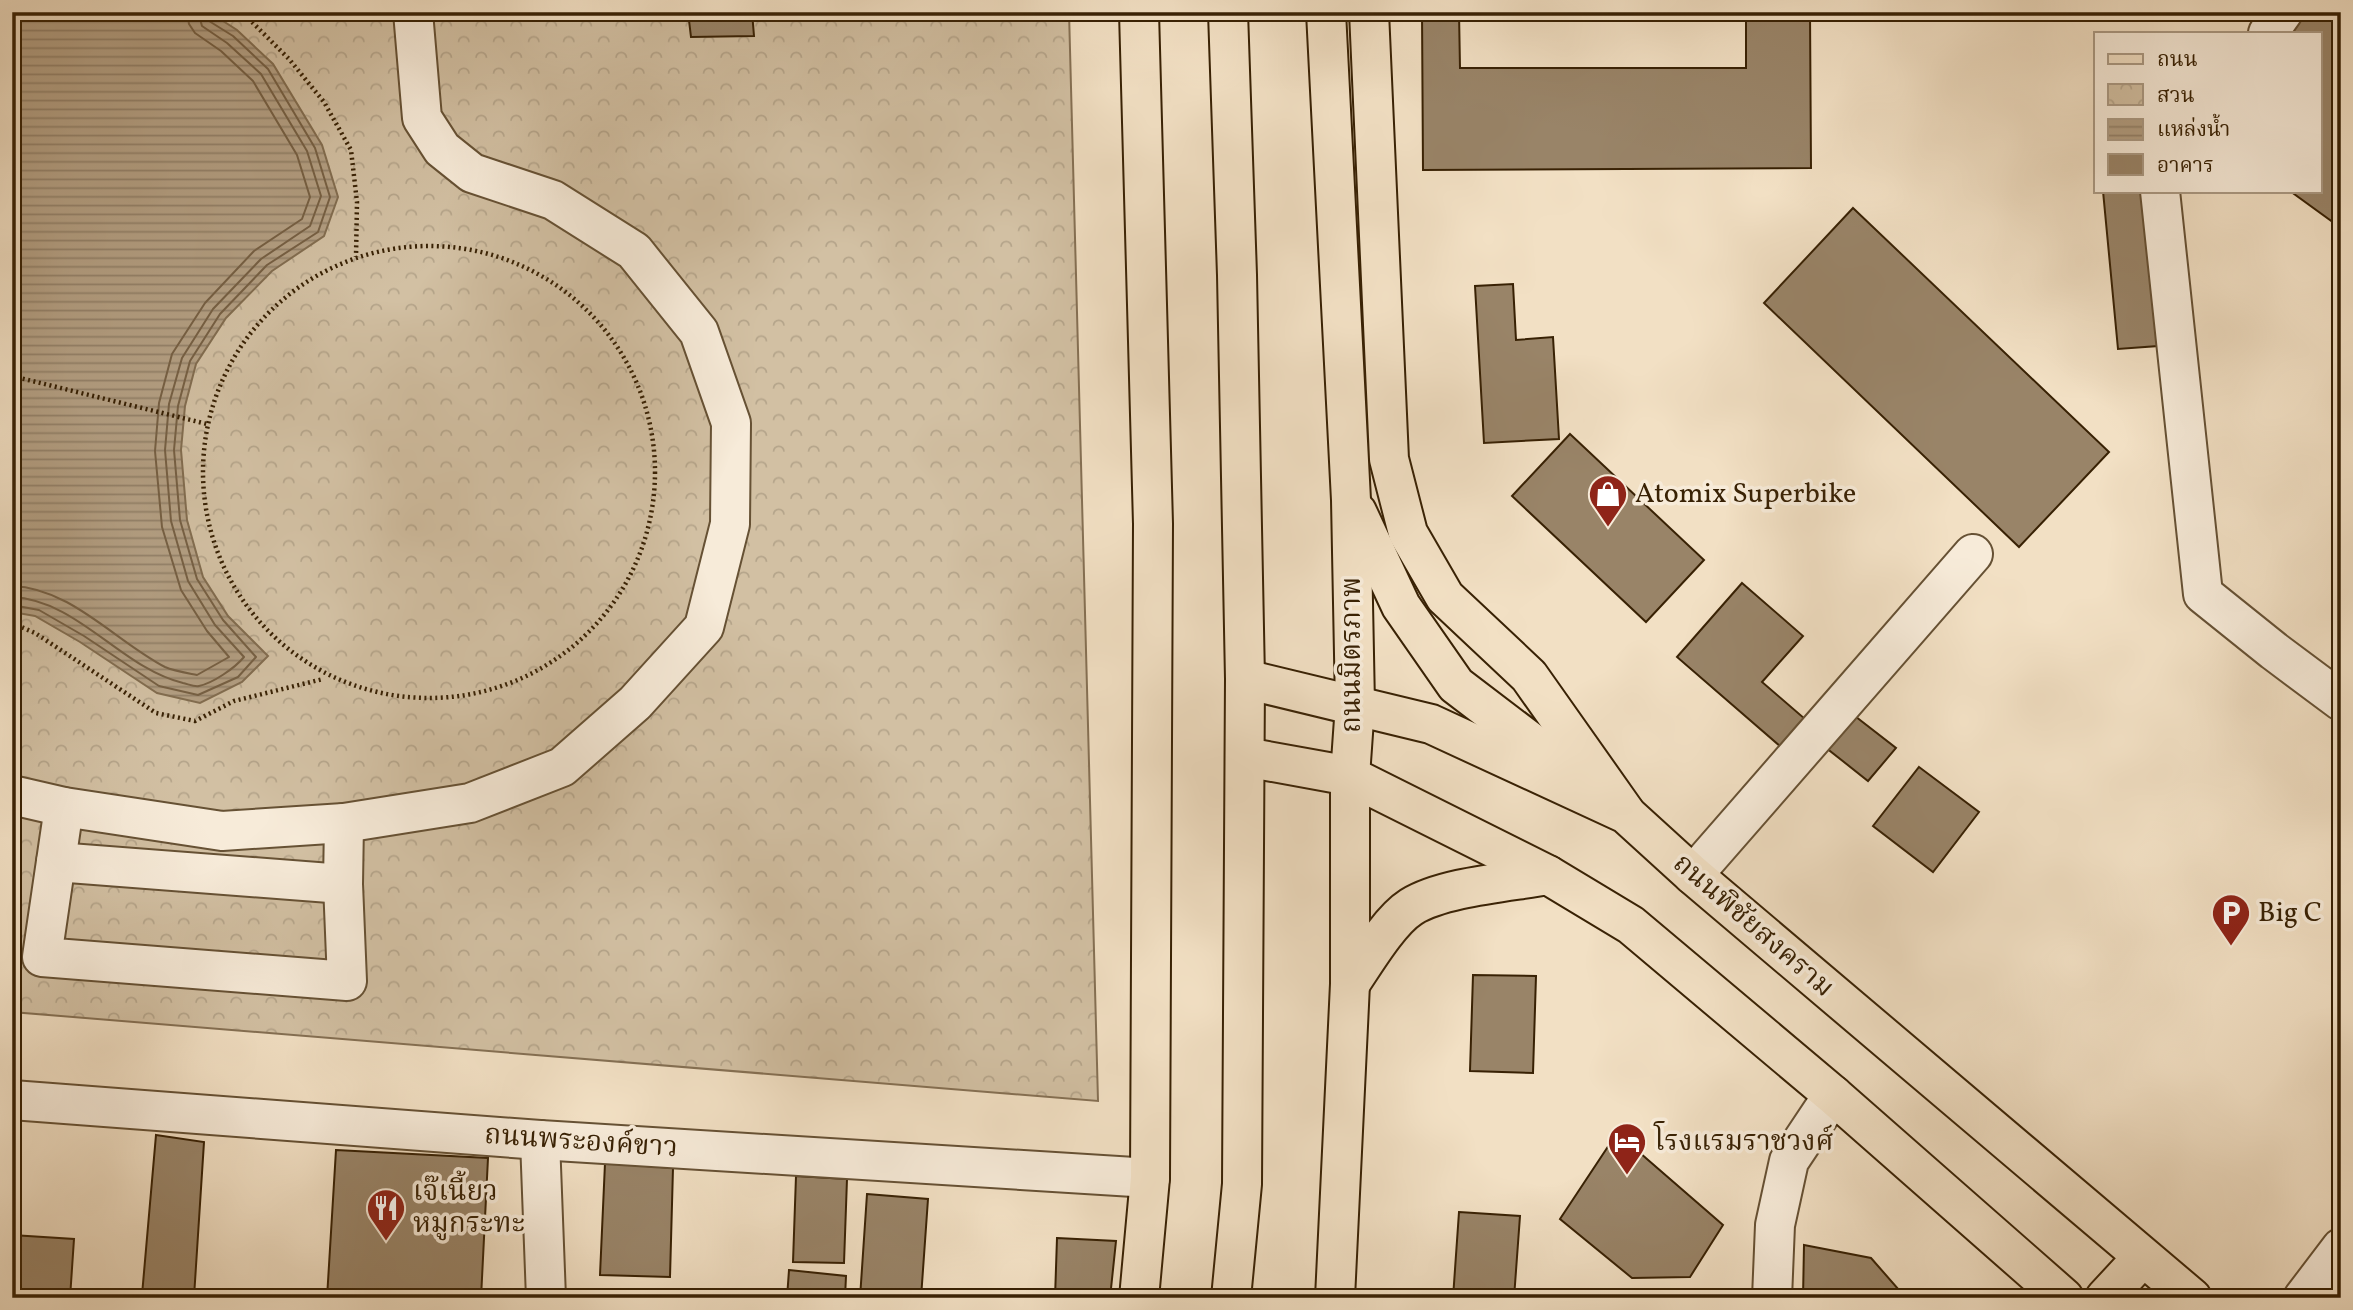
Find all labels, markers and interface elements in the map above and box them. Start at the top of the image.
legend [2094,32,2322,192]
text: ถนน [2157,46,2198,75]
text: สวน [2157,82,2195,111]
text: แหล่งน้ำ [2157,113,2230,145]
text: อาคาร [2157,152,2214,181]
shop icon: Atomix Superbike [1587,473,1629,528]
place label: Atomix Superbike [1635,475,1856,514]
street label: ถนนมิตรภาพ [1333,577,1372,733]
street label: ถนนพิชัยสงคราม [1664,845,1842,1007]
parking icon: Big C [2210,892,2252,947]
place label: Big C [2258,894,2322,933]
street label: ถนนพระองค์ขาว [483,1116,679,1168]
hotel icon: โรงแรมราชวงศ์ [1606,1121,1648,1176]
place label: โรงแรมราชวงศ์ [1653,1121,1834,1162]
place label: เจ๊เนี้ยว หมูกระทะ [413,1170,525,1244]
restaurant icon: เจ๊เนี้ยว หมูกระทะ [365,1187,407,1242]

